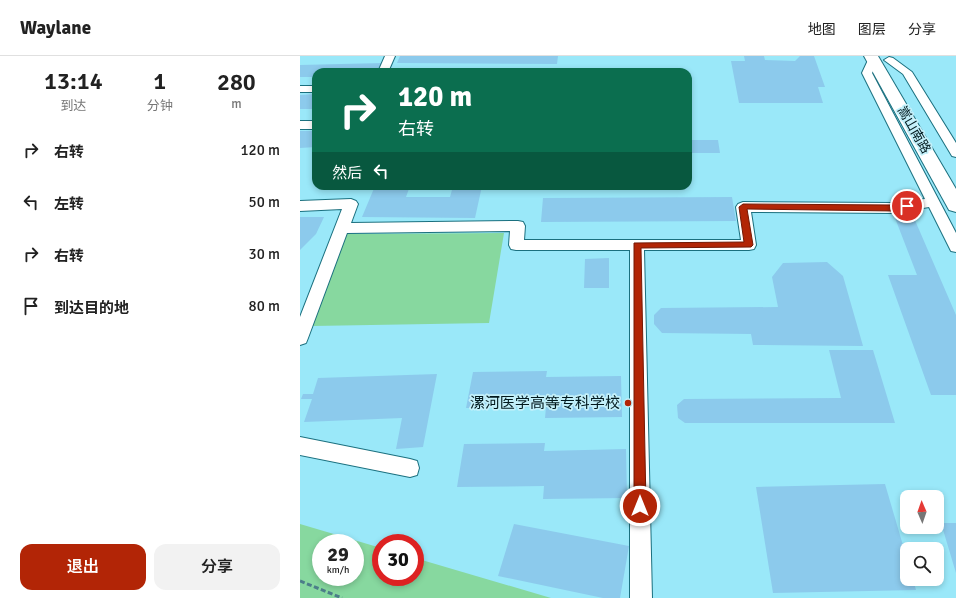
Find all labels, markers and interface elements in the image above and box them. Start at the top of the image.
text: Waylane [20,16,91,40]
text: 地图 [808,21,836,38]
text: 图层 [858,21,886,38]
text: 分享 [908,21,936,38]
text: 13:14 [44,66,103,96]
text: 1 [153,66,166,96]
text: 280 [217,67,256,97]
text: 120 m [398,80,472,114]
icon: right [332,84,384,136]
text: m [231,96,242,112]
text: 到达 [60,98,86,114]
text: 分钟 [147,98,173,114]
street label: 嵩山南路 [894,103,934,157]
text: 右转 [398,118,434,140]
icon: right [20,139,42,161]
text: 120 m [240,141,280,159]
text: 右转 [54,143,84,161]
icon: left [370,160,392,182]
text: 然后 [332,164,362,182]
pin [890,189,924,223]
icon: left [20,191,42,213]
text: 50 m [249,193,280,211]
text: 左转 [54,195,84,213]
icon: arrive [896,195,918,217]
icon: right [20,243,42,265]
text: 30 m [249,245,280,263]
text: 右转 [54,247,84,265]
icon: arrive [20,295,42,317]
text: 80 m [249,297,280,315]
text: 到达目的地 [54,299,129,317]
place label: 漯河医学高等专科学校 [470,394,620,412]
marker: 漯河医学高等专科学校 [623,398,633,408]
position arrow [619,485,661,527]
north arrow [900,490,944,534]
map controls [900,490,944,586]
speed limit sign: 30 [372,534,424,586]
text: 29 [327,542,349,567]
button: search [900,542,944,586]
button: 退出 [20,544,146,590]
button: 分享 [154,544,280,590]
text: km/h [327,564,349,576]

